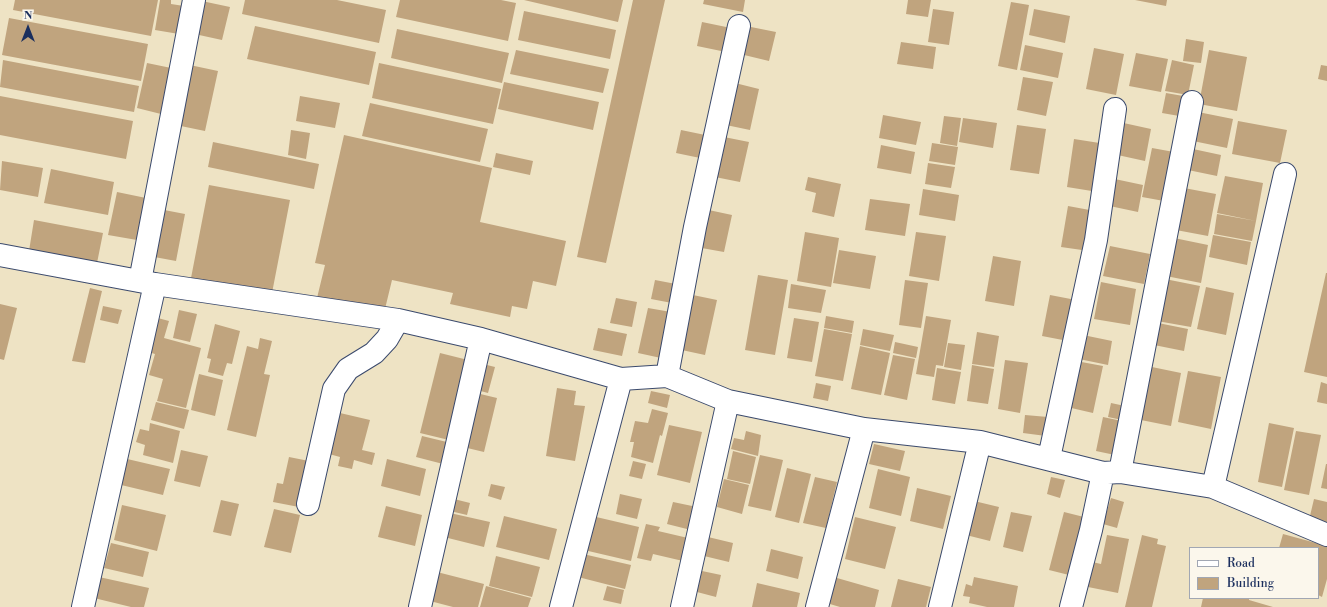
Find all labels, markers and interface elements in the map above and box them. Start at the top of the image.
north arrow [8,8,48,48]
text: N [24,9,32,23]
legend [1189,547,1319,599]
text: Road [1227,556,1255,571]
text: Building [1227,576,1274,591]

